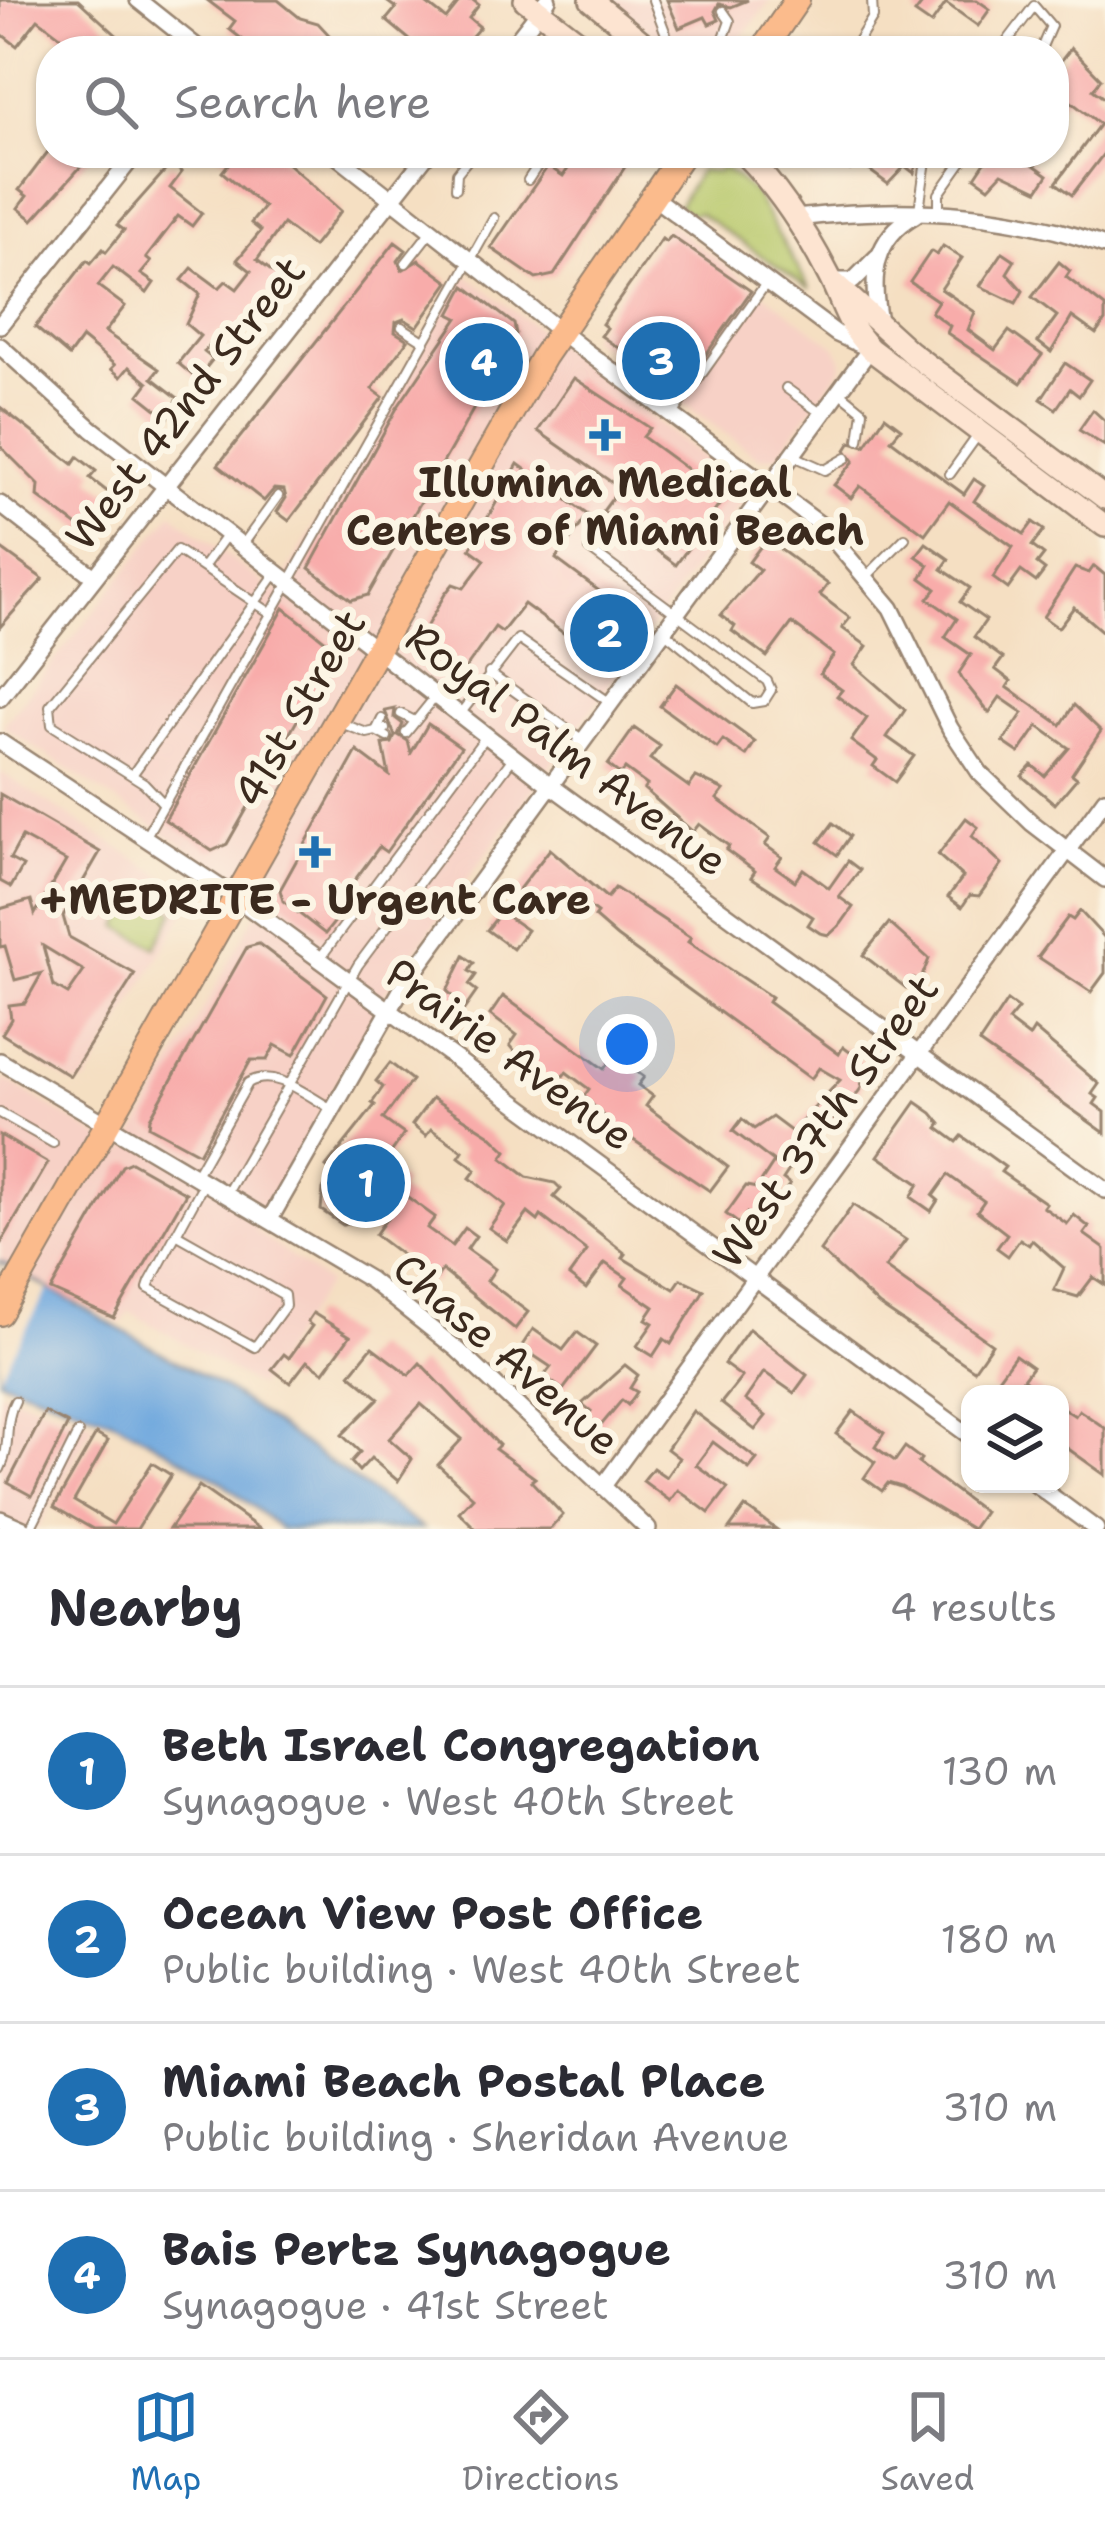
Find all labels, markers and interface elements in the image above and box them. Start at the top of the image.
search box [36,36,1069,168]
icon: search [78,69,144,135]
text: Search here [174,72,431,132]
street label: West 42nd Street [52,244,318,562]
pin: 3 [622,316,700,406]
pin: 4 [445,317,523,407]
marker: Illumina Medical Centers of Miami Beach [589,419,621,451]
place label: Illumina Medical Centers of Miami Beach [346,454,864,558]
pin: 2 [570,588,648,678]
street label: 41st Street [220,599,378,817]
street label: Royal Palm Avenue [395,609,739,889]
marker: +MEDRITE - Urgent Care [299,836,331,868]
place label: +MEDRITE - Urgent Care [39,871,591,927]
street label: Prairie Avenue [375,945,645,1163]
street label: West 37th Street [699,963,951,1279]
your location [597,1014,657,1074]
pin: 1 [327,1138,405,1228]
street label: Chase Avenue [382,1240,632,1468]
map controls [961,1385,1069,1493]
button: layers [961,1385,1069,1493]
text: Nearby [48,1573,243,1641]
text: 4 results [890,1581,1057,1633]
text: Beth Israel Congregation [162,1715,760,1775]
text: 1 [78,1745,96,1797]
text: 130 m [942,1745,1057,1797]
text: Synagogue · West 40th Street [162,1775,735,1827]
text: Ocean View Post Office [162,1883,703,1943]
text: 2 [73,1913,101,1965]
text: 180 m [941,1913,1057,1965]
text: Public building · West 40th Street [162,1943,801,1995]
text: Miami Beach Postal Place [162,2051,765,2111]
text: 3 [73,2081,101,2133]
text: 310 m [942,2081,1057,2133]
text: Public building · Sheridan Avenue [162,2111,789,2163]
text: Bais Pertz Synagogue [162,2219,671,2279]
text: 4 [73,2249,101,2301]
text: 310 m [942,2249,1057,2301]
text: Synagogue · 41st Street [162,2279,609,2331]
tab: Map [131,2384,201,2501]
tab: Directions [462,2384,620,2501]
tab: Saved [881,2384,974,2501]

